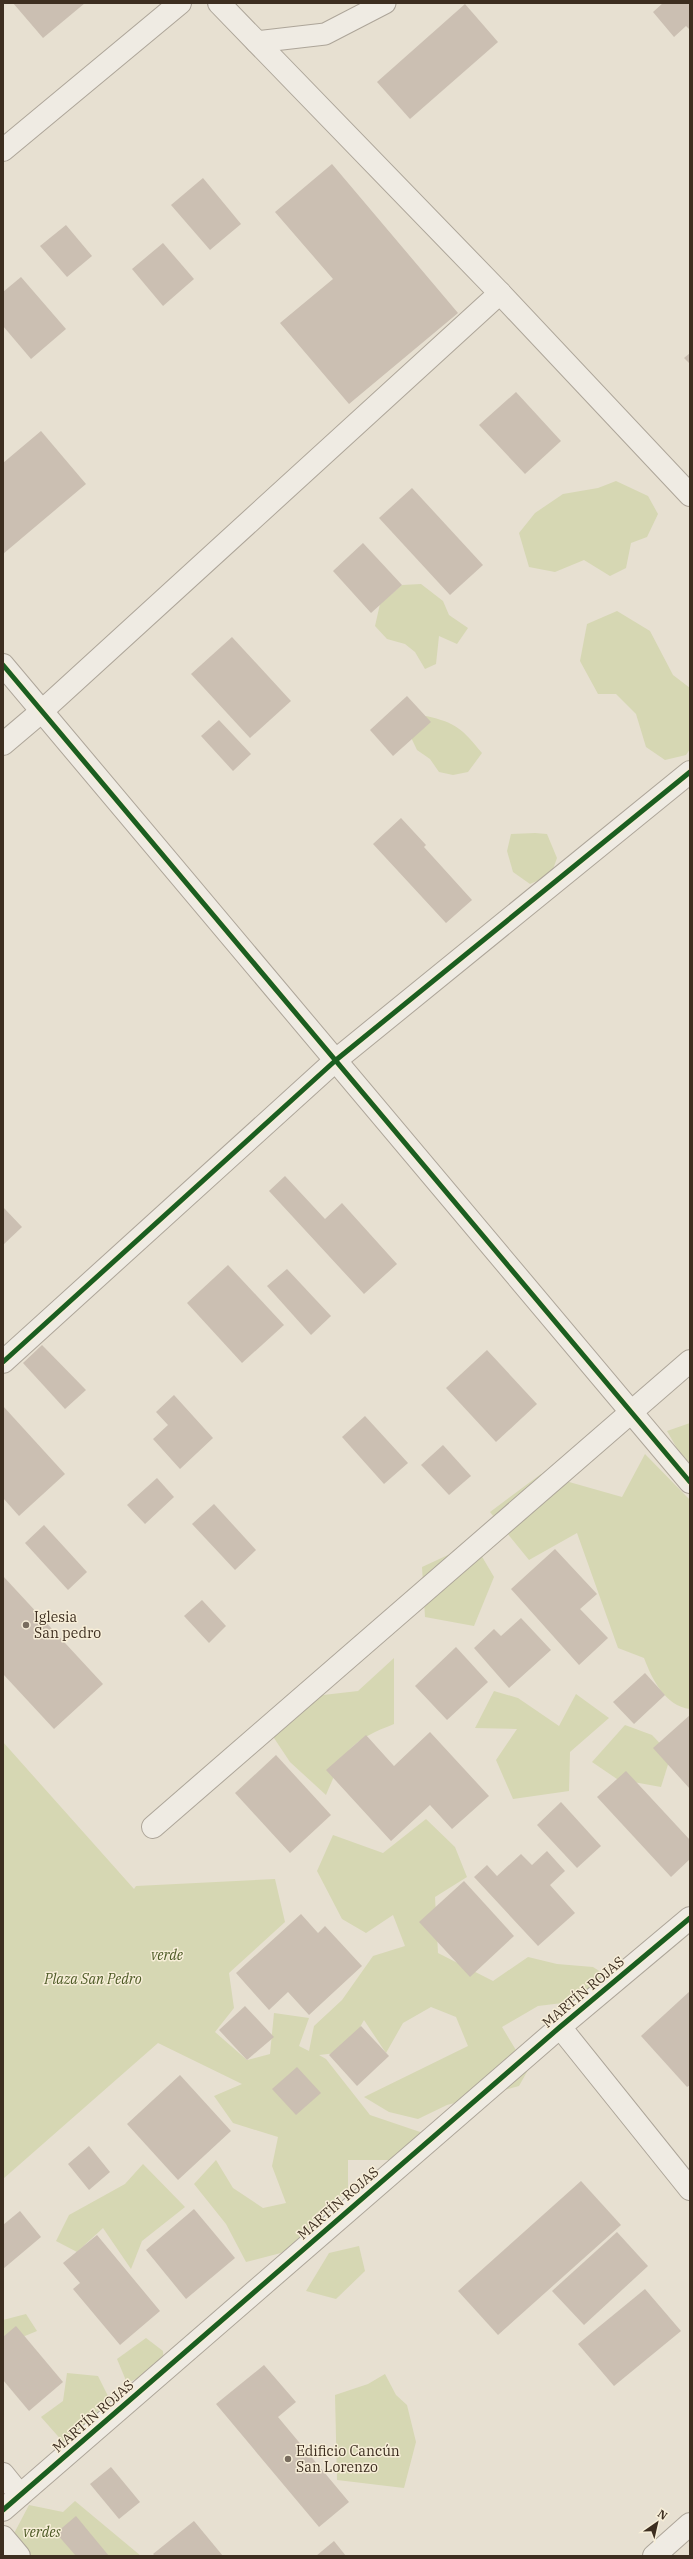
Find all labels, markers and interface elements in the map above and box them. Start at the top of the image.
place label: Iglesia San pedro [34,1608,101,1642]
marker: Iglesia San pedro [21,1620,31,1630]
park label: verde [151,1946,184,1964]
street label: MARTÍN ROJAS [538,1952,628,2032]
park label: Plaza San Pedro [43,1970,142,1988]
street label: MARTÍN ROJAS [293,2162,382,2243]
street label: MARTÍN ROJAS [48,2375,137,2456]
place label: Edificio Cancún San Lorenzo [296,2442,400,2476]
marker: Edificio Cancún San Lorenzo [283,2454,293,2464]
north arrow [637,2503,677,2543]
text: N [655,2506,670,2523]
park label: verdes [23,2523,62,2541]

